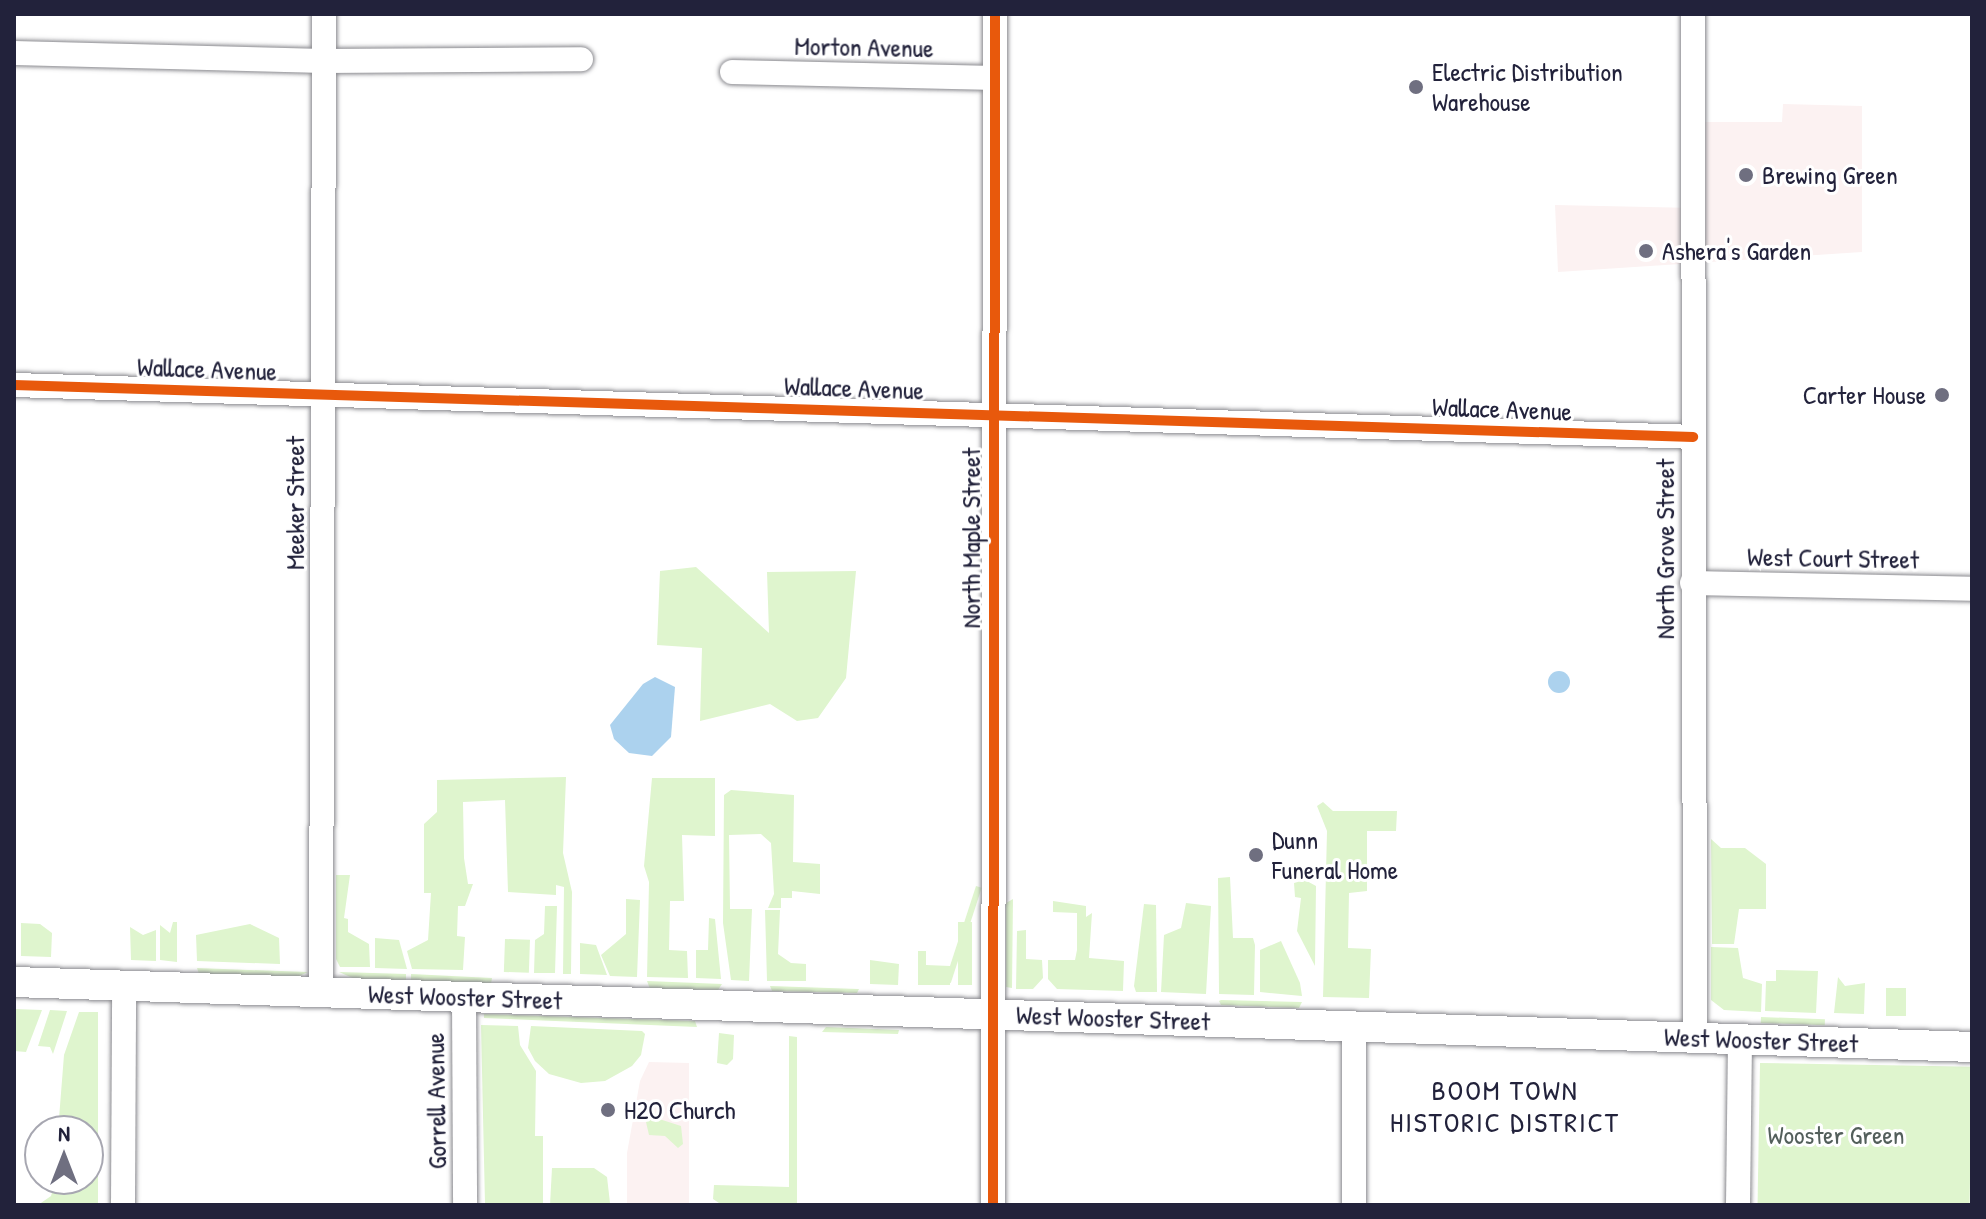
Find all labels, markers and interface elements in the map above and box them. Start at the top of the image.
street label: Morton Avenue [794,30,934,64]
place label: Electric Distribution Warehouse [1432,56,1623,118]
marker: Electric Distribution Warehouse [1407,78,1425,96]
place label: Brewing Green [1762,159,1898,191]
marker: Brewing Green [1737,166,1755,184]
place label: Ashera's Garden [1662,235,1811,267]
marker: Ashera's Garden [1637,242,1655,260]
street label: Wallace Avenue [137,351,277,387]
street label: Wallace Avenue [784,370,924,406]
place label: Carter House [1803,379,1926,411]
marker: Carter House [1933,386,1951,404]
street label: Wallace Avenue [1432,391,1572,427]
street label: Meeker Street [279,436,311,570]
street label: North Maple Street [955,448,987,628]
street label: North Grove Street [1649,459,1681,639]
street label: West Court Street [1747,541,1919,575]
place label: Dunn Funeral Home [1272,824,1398,886]
marker: Dunn Funeral Home [1247,846,1265,864]
street label: West Wooster Street [367,978,563,1016]
street label: West Wooster Street [1015,999,1211,1037]
street label: West Wooster Street [1663,1021,1859,1059]
street label: Gorrell Avenue [419,1033,453,1169]
district label: BOOM TOWN HISTORIC DISTRICT [1390,1073,1620,1139]
place label: H2O Church [624,1094,735,1126]
marker: H2O Church [599,1101,617,1119]
north arrow [24,1115,104,1195]
text: N [58,1118,70,1148]
park label: Wooster Green [1767,1119,1905,1151]

